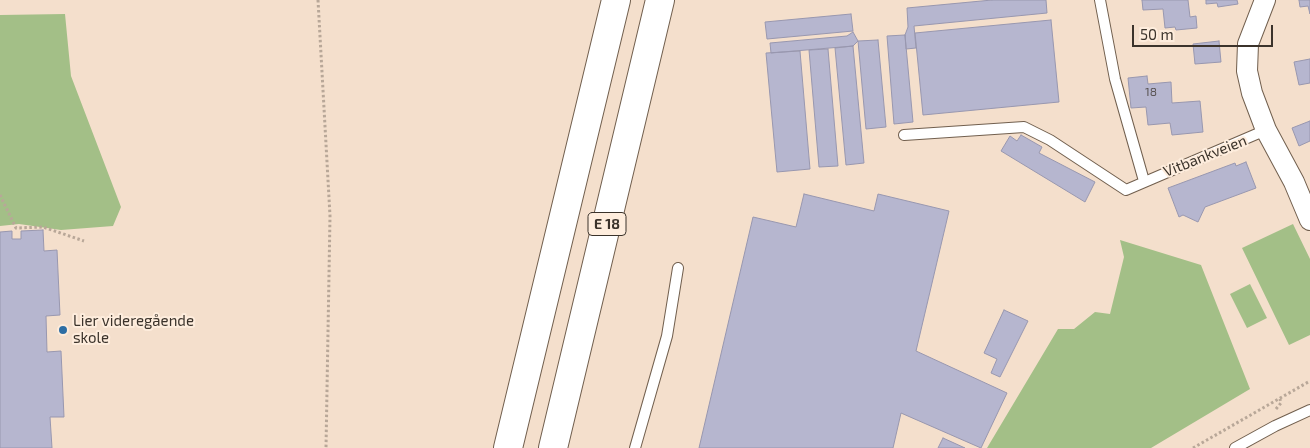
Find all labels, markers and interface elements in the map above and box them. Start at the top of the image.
scale bar [1135,15,1276,47]
text: 50 m [1140,25,1174,43]
house number: 18 [1145,85,1157,99]
street label: Vitbankveien [1161,131,1249,181]
road number: E 18 [588,212,626,235]
place label: Lier videregående skole [73,312,194,347]
marker: Lier videregående skole [57,324,69,336]

